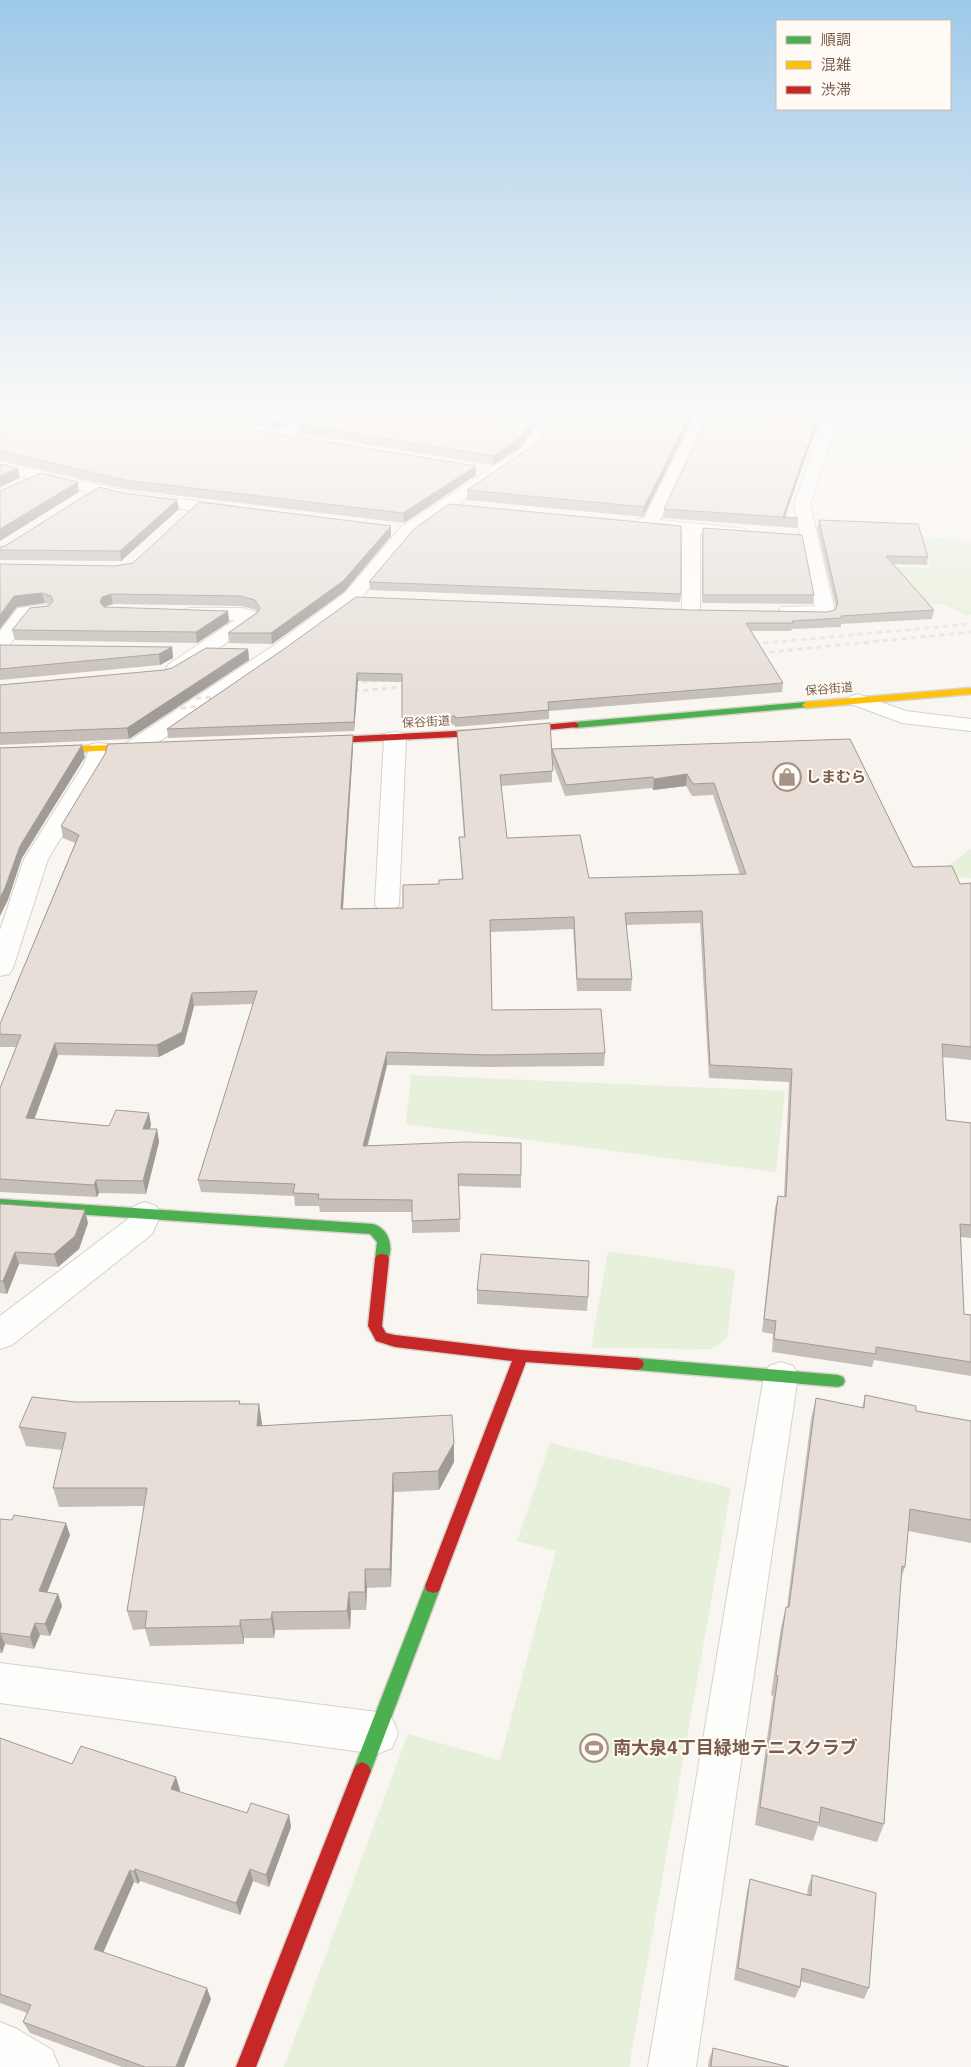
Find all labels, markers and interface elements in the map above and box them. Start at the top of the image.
legend [776,20,951,110]
text: 順調 [821,30,851,49]
text: 混雑 [821,55,851,74]
text: 渋滞 [821,80,851,99]
street label: 保谷街道 [804,679,854,698]
street label: 保谷街道 [402,713,450,730]
shop icon: しまむら [772,762,802,792]
place label: しまむら [806,767,866,786]
sports icon: 南大泉4丁目緑地テニスクラブ [579,1733,609,1763]
place label: 南大泉4丁目緑地テニスクラブ [613,1736,858,1759]

